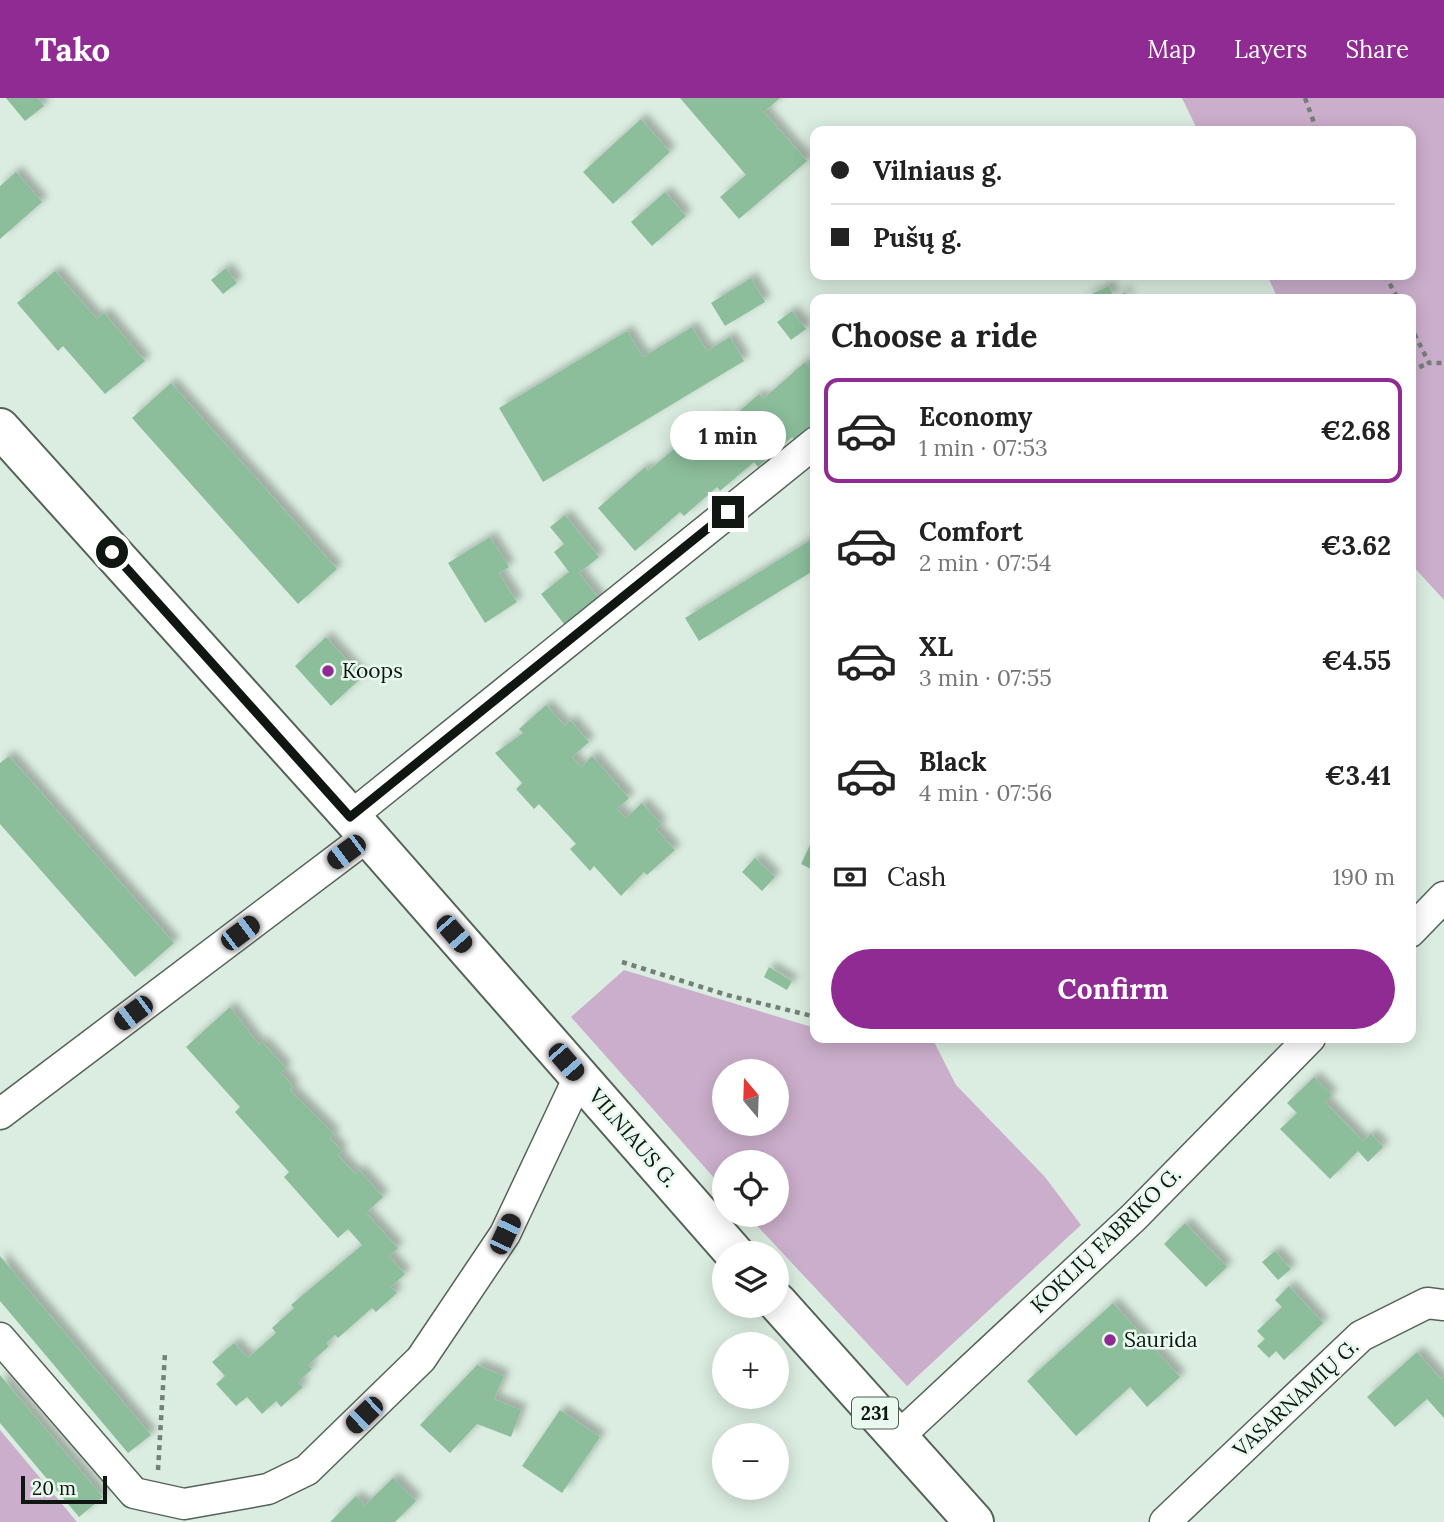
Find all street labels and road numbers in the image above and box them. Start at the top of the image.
street label: VILNIAUS G. [582,1082,684,1193]
street label: KOKLIŲ FABRIKO G. [1025,1161,1187,1319]
street label: VASARNAMIŲ G. [1227,1333,1364,1463]
road number: 231 [852,1398,898,1428]

